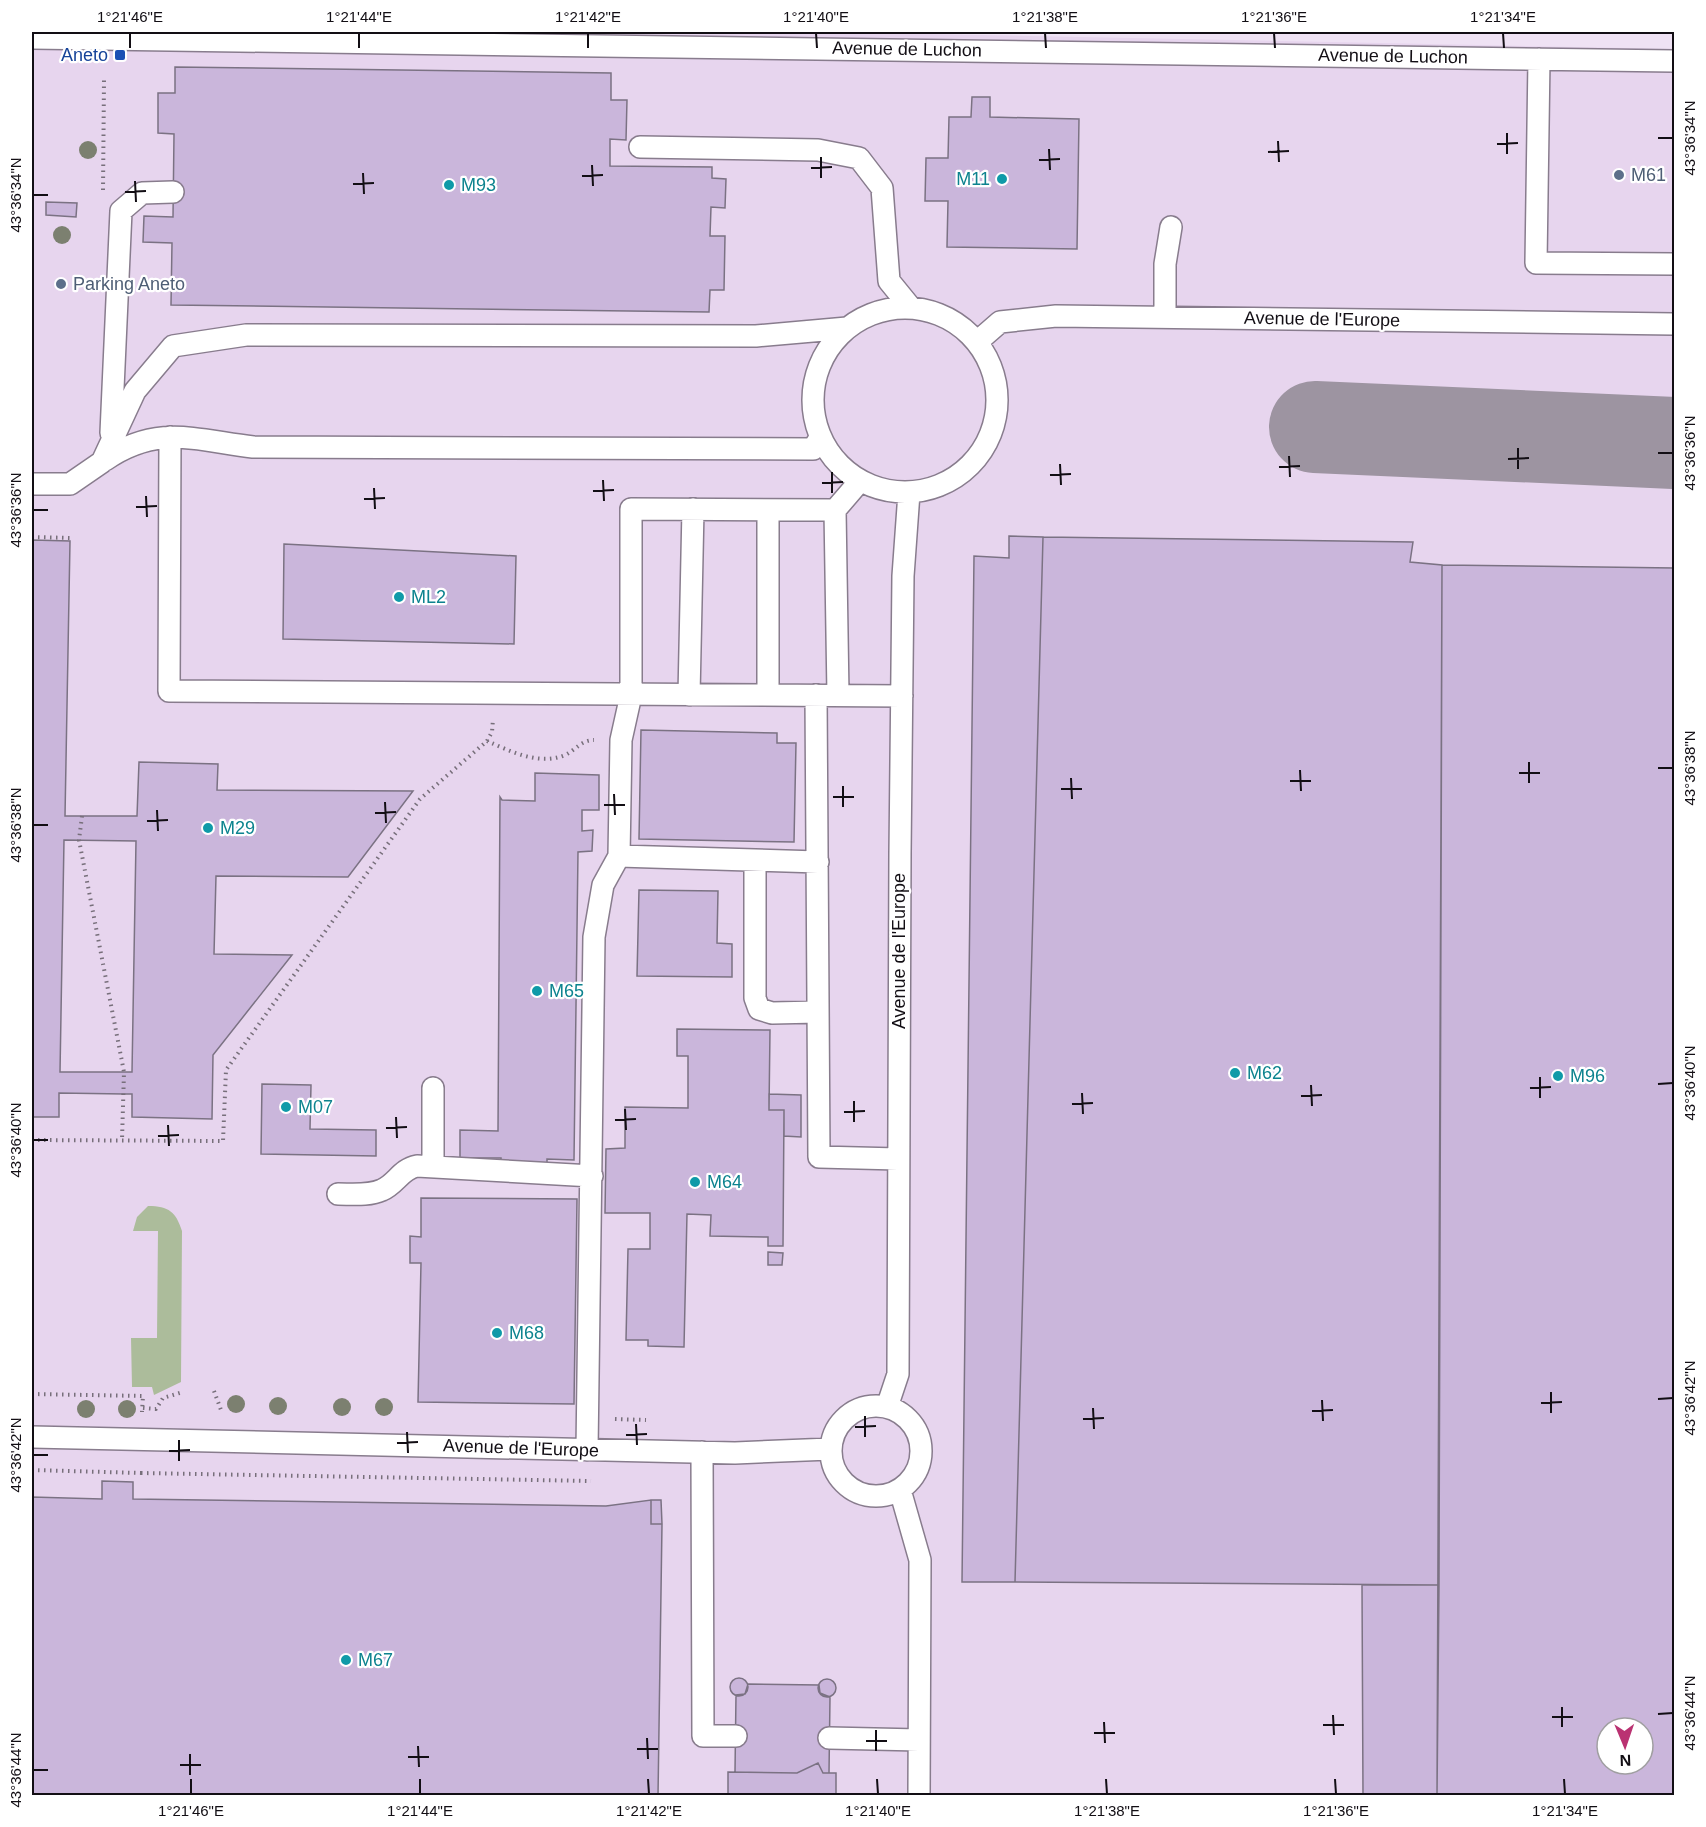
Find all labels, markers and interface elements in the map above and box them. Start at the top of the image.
text: 1°21'46"E [97,8,163,25]
text: 1°21'44"E [326,8,392,25]
text: 1°21'42"E [555,8,621,25]
text: 1°21'40"E [783,8,849,25]
text: 1°21'38"E [1012,8,1078,25]
text: 1°21'36"E [1241,8,1307,25]
text: 1°21'34"E [1470,8,1536,25]
street label: Avenue de Luchon [832,38,982,60]
place label: Aneto [61,45,108,65]
street label: Avenue de Luchon [1318,45,1468,67]
marker: Aneto [113,48,127,62]
text: 43°36'34"N [1681,100,1698,176]
text: 43°36'34"N [7,157,24,233]
place label: M61 [1631,165,1666,185]
marker: M61 [1612,168,1626,182]
place label: M11 [956,169,990,189]
marker: M11 [995,172,1009,186]
place label: M93 [461,175,496,195]
marker: M93 [442,178,456,192]
place label: Parking Aneto [73,274,185,294]
marker: Parking Aneto [54,277,68,291]
street label: Avenue de l'Europe [1244,308,1400,330]
text: 43°36'36"N [1681,415,1698,491]
text: 43°36'36"N [7,472,24,548]
place label: ML2 [411,587,446,607]
marker: ML2 [392,590,406,604]
text: 43°36'38"N [1681,730,1698,806]
text: 43°36'38"N [7,787,24,863]
place label: M29 [220,818,255,838]
marker: M29 [201,821,215,835]
street label: Avenue de l'Europe [889,873,909,1029]
place label: M65 [549,981,584,1001]
marker: M65 [530,984,544,998]
text: 43°36'40"N [1681,1045,1698,1121]
place label: M62 [1247,1063,1282,1083]
marker: M62 [1228,1066,1242,1080]
place label: M96 [1570,1066,1605,1086]
marker: M96 [1551,1069,1565,1083]
place label: M07 [298,1097,333,1117]
marker: M07 [279,1100,293,1114]
text: 43°36'40"N [7,1102,24,1178]
place label: M64 [707,1172,742,1192]
marker: M64 [688,1175,702,1189]
place label: M68 [509,1323,544,1343]
marker: M68 [490,1326,504,1340]
text: 43°36'42"N [1681,1360,1698,1436]
text: 43°36'42"N [7,1417,24,1493]
street label: Avenue de l'Europe [443,1435,599,1461]
place label: M67 [358,1650,393,1670]
marker: M67 [339,1653,353,1667]
text: 43°36'44"N [1681,1675,1698,1751]
north arrow [1595,1716,1655,1776]
text: 43°36'44"N [7,1732,24,1808]
text: N [1619,1752,1632,1769]
text: 1°21'46"E [158,1802,224,1819]
text: 1°21'44"E [387,1802,453,1819]
text: 1°21'42"E [616,1802,682,1819]
text: 1°21'40"E [845,1802,911,1819]
text: 1°21'38"E [1074,1802,1140,1819]
text: 1°21'36"E [1303,1802,1369,1819]
text: 1°21'34"E [1532,1802,1598,1819]

